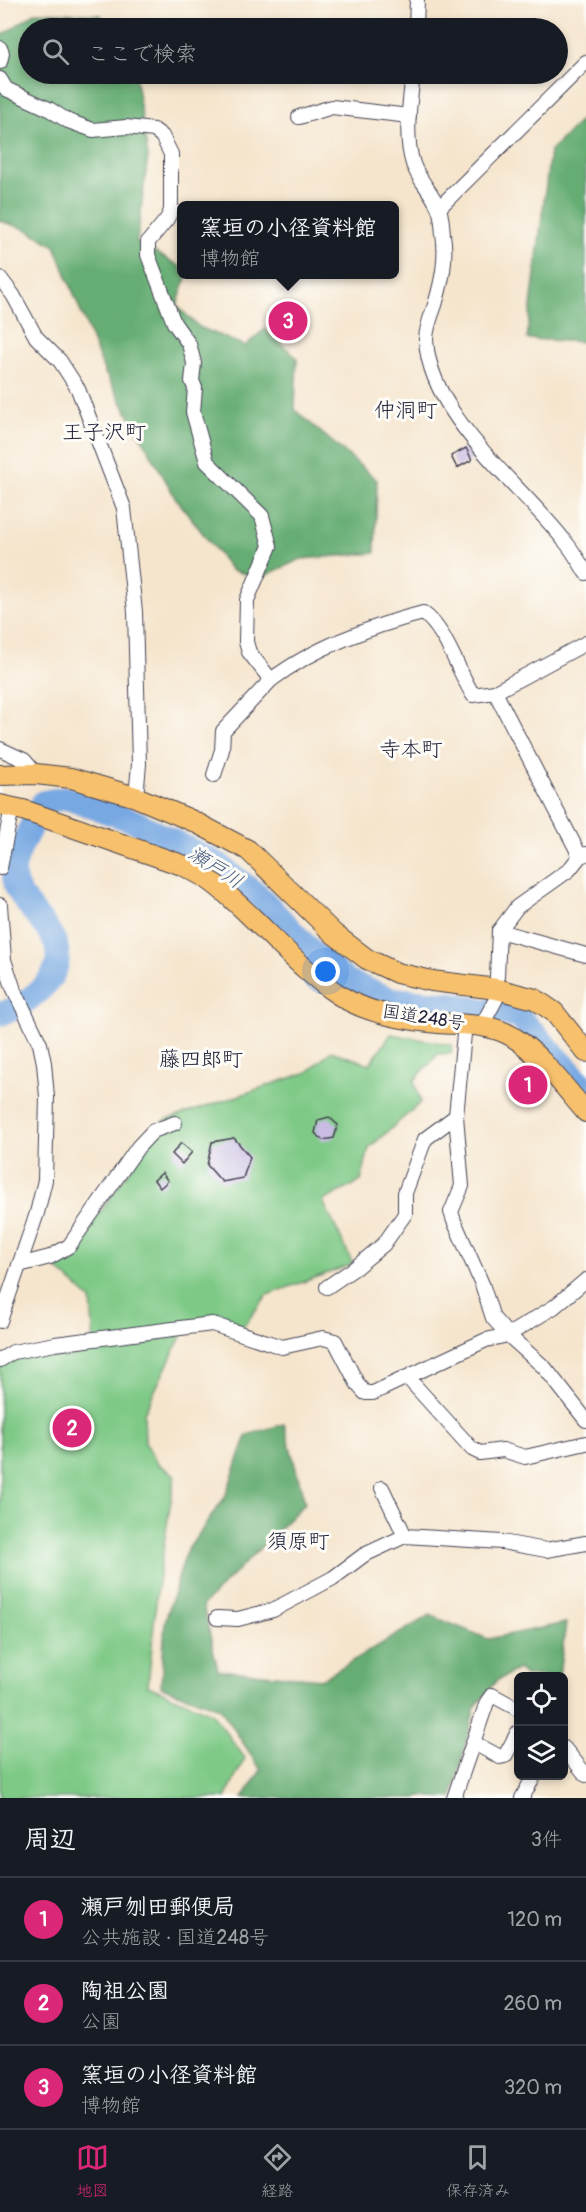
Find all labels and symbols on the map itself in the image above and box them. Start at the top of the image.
pin: 3 [268,298,308,344]
district label: 仲洞町 [375,397,438,424]
district label: 王子沢町 [62,419,146,446]
district label: 寺本町 [380,736,443,763]
water label: 瀬戸川 [184,841,248,894]
your location [311,957,340,986]
street label: 国道248号 [381,1000,467,1035]
district label: 藤四郎町 [159,1046,243,1073]
pin: 1 [508,1062,548,1108]
pin: 2 [52,1406,92,1450]
district label: 須原町 [267,1528,330,1555]

